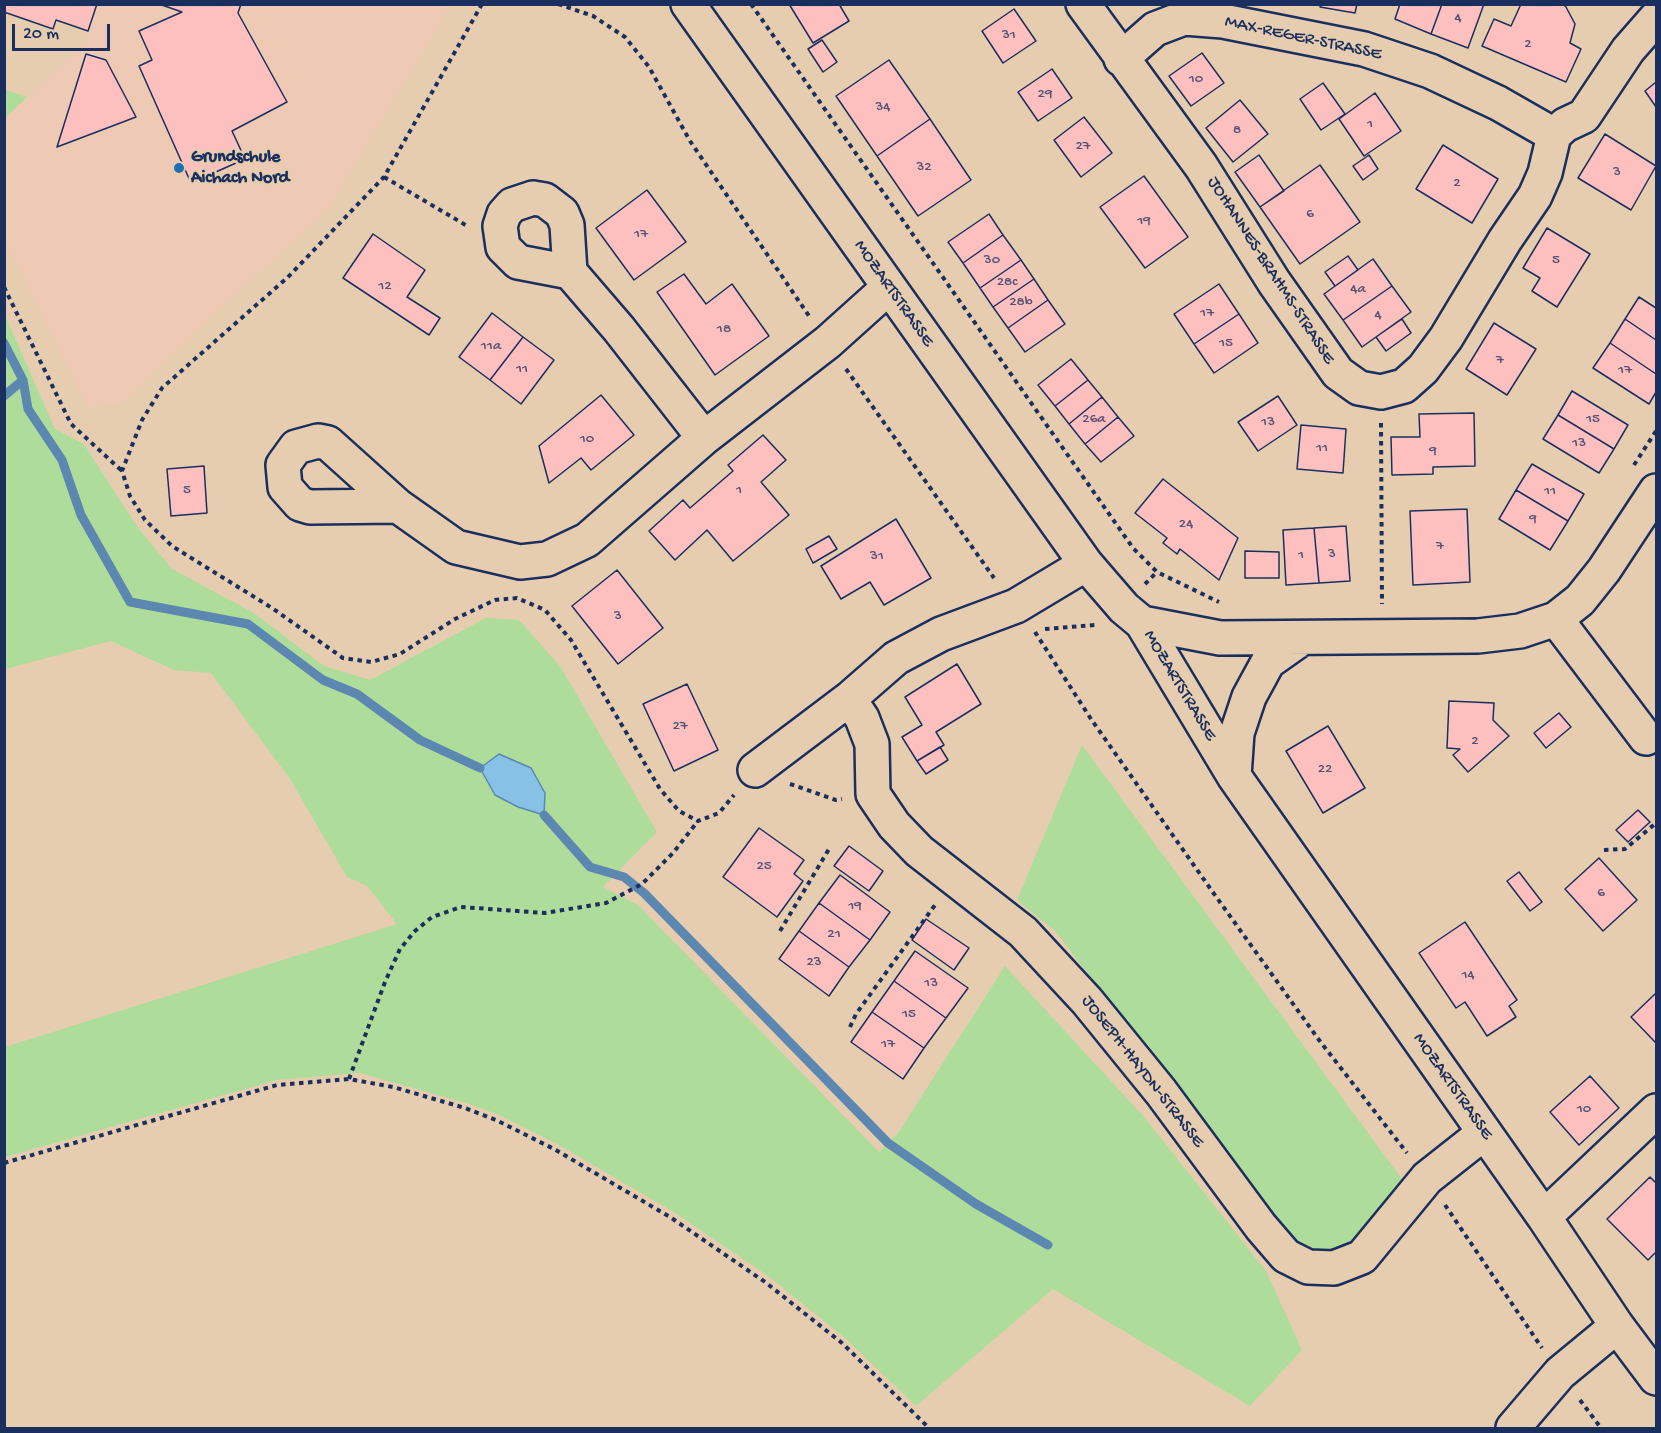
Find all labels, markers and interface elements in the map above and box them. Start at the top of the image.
house number: 4 [1454,10,1462,28]
scale bar [15,12,112,50]
street label: MAX-REGER-STRASSE [1223,12,1383,66]
text: 20 m [23,24,59,45]
house number: 31 [1002,27,1016,45]
house number: 2 [1524,36,1532,54]
house number: 10 [1189,71,1203,89]
house number: 29 [1038,86,1052,104]
house number: 34 [876,99,890,117]
house number: 1 [1367,116,1373,134]
house number: 8 [1233,122,1241,140]
house number: 27 [1075,138,1091,156]
place label: Grundschule Aichach Nord [191,147,289,190]
house number: 32 [916,159,932,177]
marker: Grundschule Aichach Nord [172,161,186,175]
house number: 3 [1613,164,1621,182]
street label: JOHANNES-BRAHMS-STRASSE [1201,173,1339,369]
house number: 2 [1453,175,1461,193]
house number: 6 [1306,206,1314,224]
house number: 19 [1137,213,1151,231]
house number: 17 [634,226,648,244]
street label: MOZARTSTRASSE [848,237,938,351]
house number: 30 [984,252,1000,270]
house number: 5 [1552,252,1560,270]
house number: 28c [997,274,1017,292]
house number: 12 [378,278,392,296]
house number: 4a [1350,281,1366,299]
house number: 28b [1009,294,1033,312]
house number: 17 [1200,305,1214,323]
house number: 4 [1374,307,1382,325]
house number: 18 [717,321,731,339]
house number: 15 [1219,335,1233,353]
house number: 11a [481,338,501,356]
house number: 7 [1496,352,1504,370]
house number: 11 [516,361,528,379]
house number: 17 [1618,362,1632,380]
house number: 26a [1082,411,1106,429]
house number: 15 [1586,411,1600,429]
house number: 13 [1261,414,1275,432]
house number: 10 [580,431,594,449]
house number: 13 [1572,435,1586,453]
house number: 11 [1316,440,1328,458]
house number: 9 [1429,443,1437,461]
house number: 5 [183,482,191,500]
house number: 1 [736,482,742,500]
house number: 11 [1544,483,1556,501]
house number: 9 [1529,511,1537,529]
house number: 24 [1179,516,1193,534]
house number: 7 [1436,538,1444,556]
house number: 3 [1328,546,1336,564]
house number: 1 [1298,547,1304,565]
house number: 31 [870,548,884,566]
house number: 3 [614,608,622,626]
street label: MOZARTSTRASSE [1138,627,1220,745]
house number: 27 [672,718,688,736]
house number: 2 [1471,733,1479,751]
house number: 22 [1318,761,1332,779]
house number: 25 [756,858,772,876]
house number: 6 [1597,885,1605,903]
house number: 19 [848,898,862,916]
house number: 21 [827,926,841,944]
house number: 23 [806,954,822,972]
house number: 14 [1461,967,1475,985]
house number: 13 [924,975,938,993]
street label: JOSEPH-HAYDN-STRASSE [1076,992,1208,1152]
house number: 15 [902,1006,916,1024]
street label: MOZARTSTRASSE [1407,1030,1497,1144]
house number: 17 [881,1036,895,1054]
house number: 10 [1577,1101,1591,1119]

